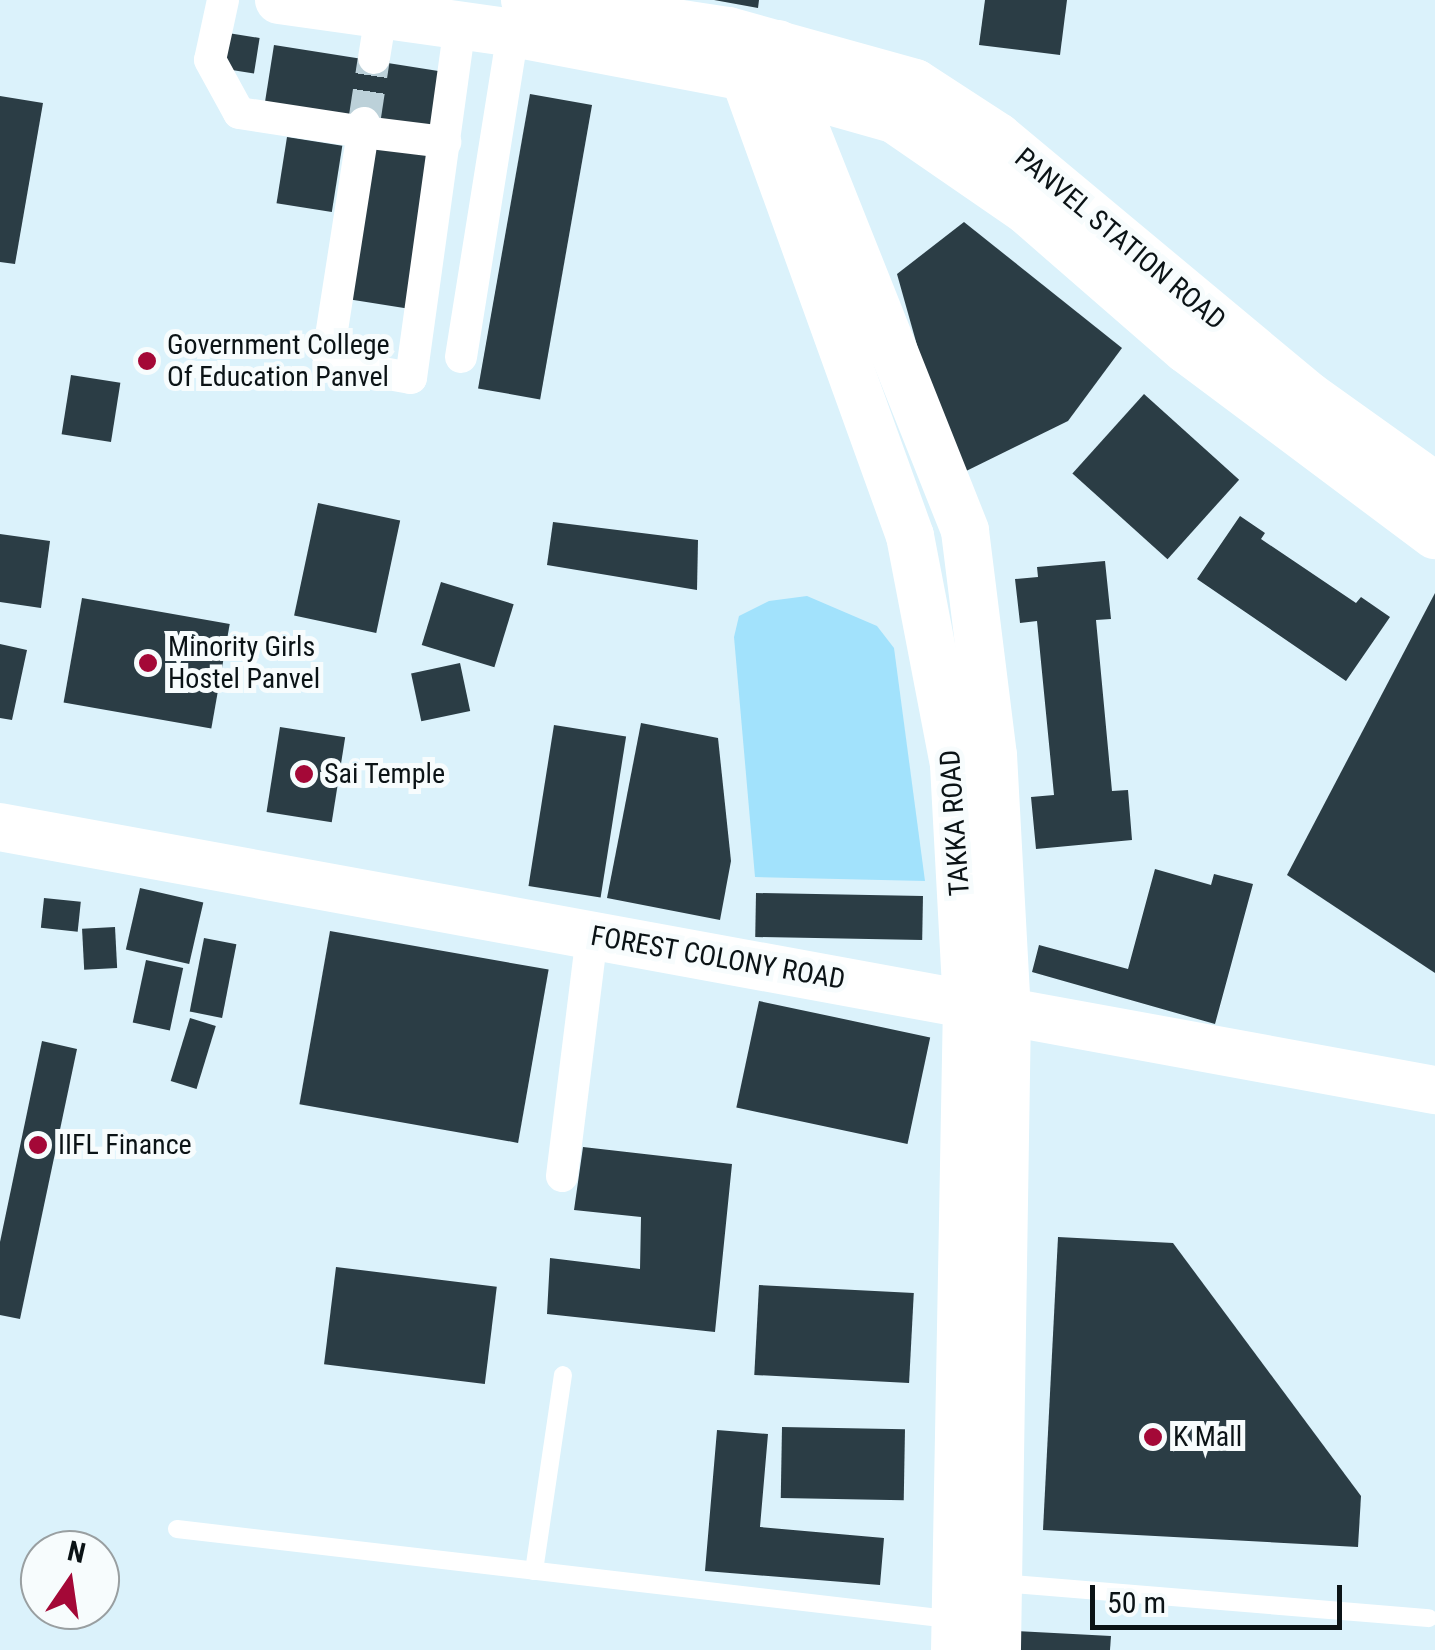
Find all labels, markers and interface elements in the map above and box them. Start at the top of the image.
street label: PANVEL STATION ROAD [1008,141,1232,337]
place label: Government College Of Education Panvel [167,328,390,394]
marker: Government College Of Education Panvel [136,350,158,372]
place label: Minority Girls Hostel Panvel [168,630,320,696]
marker: Minority Girls Hostel Panvel [137,652,159,674]
street label: TAKKA ROAD [933,749,977,897]
place label: Sai Temple [324,757,446,791]
marker: Sai Temple [293,763,315,785]
street label: FOREST COLONY ROAD [588,919,848,997]
place label: IIFL Finance [58,1128,192,1162]
marker: IIFL Finance [27,1134,49,1156]
place label: K Mall [1173,1420,1242,1454]
marker: K Mall [1142,1426,1164,1448]
north arrow [20,1530,120,1630]
text: N [64,1534,88,1570]
scale bar [1095,1565,1348,1627]
text: 50 m [1107,1585,1166,1620]

